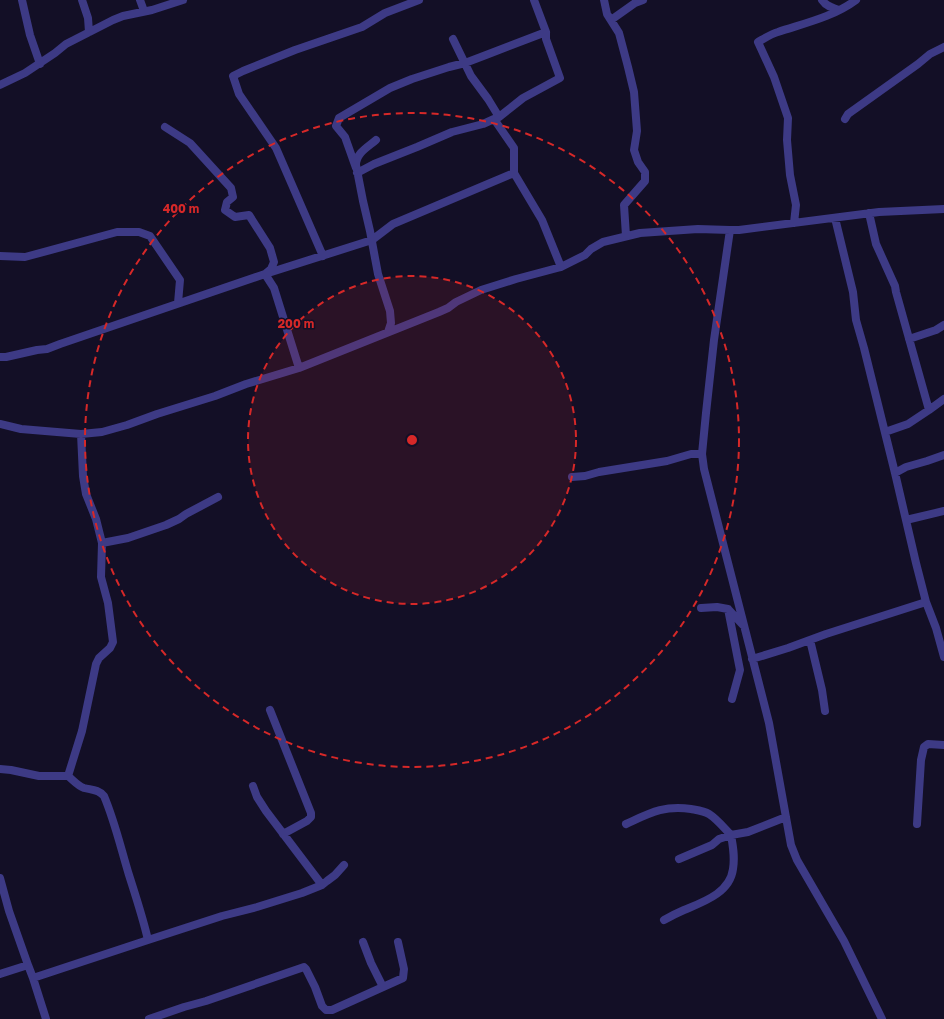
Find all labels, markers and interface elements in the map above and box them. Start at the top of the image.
text: 400 m [163,201,199,216]
text: 200 m [278,316,314,331]
centre of rings [405,433,419,447]

